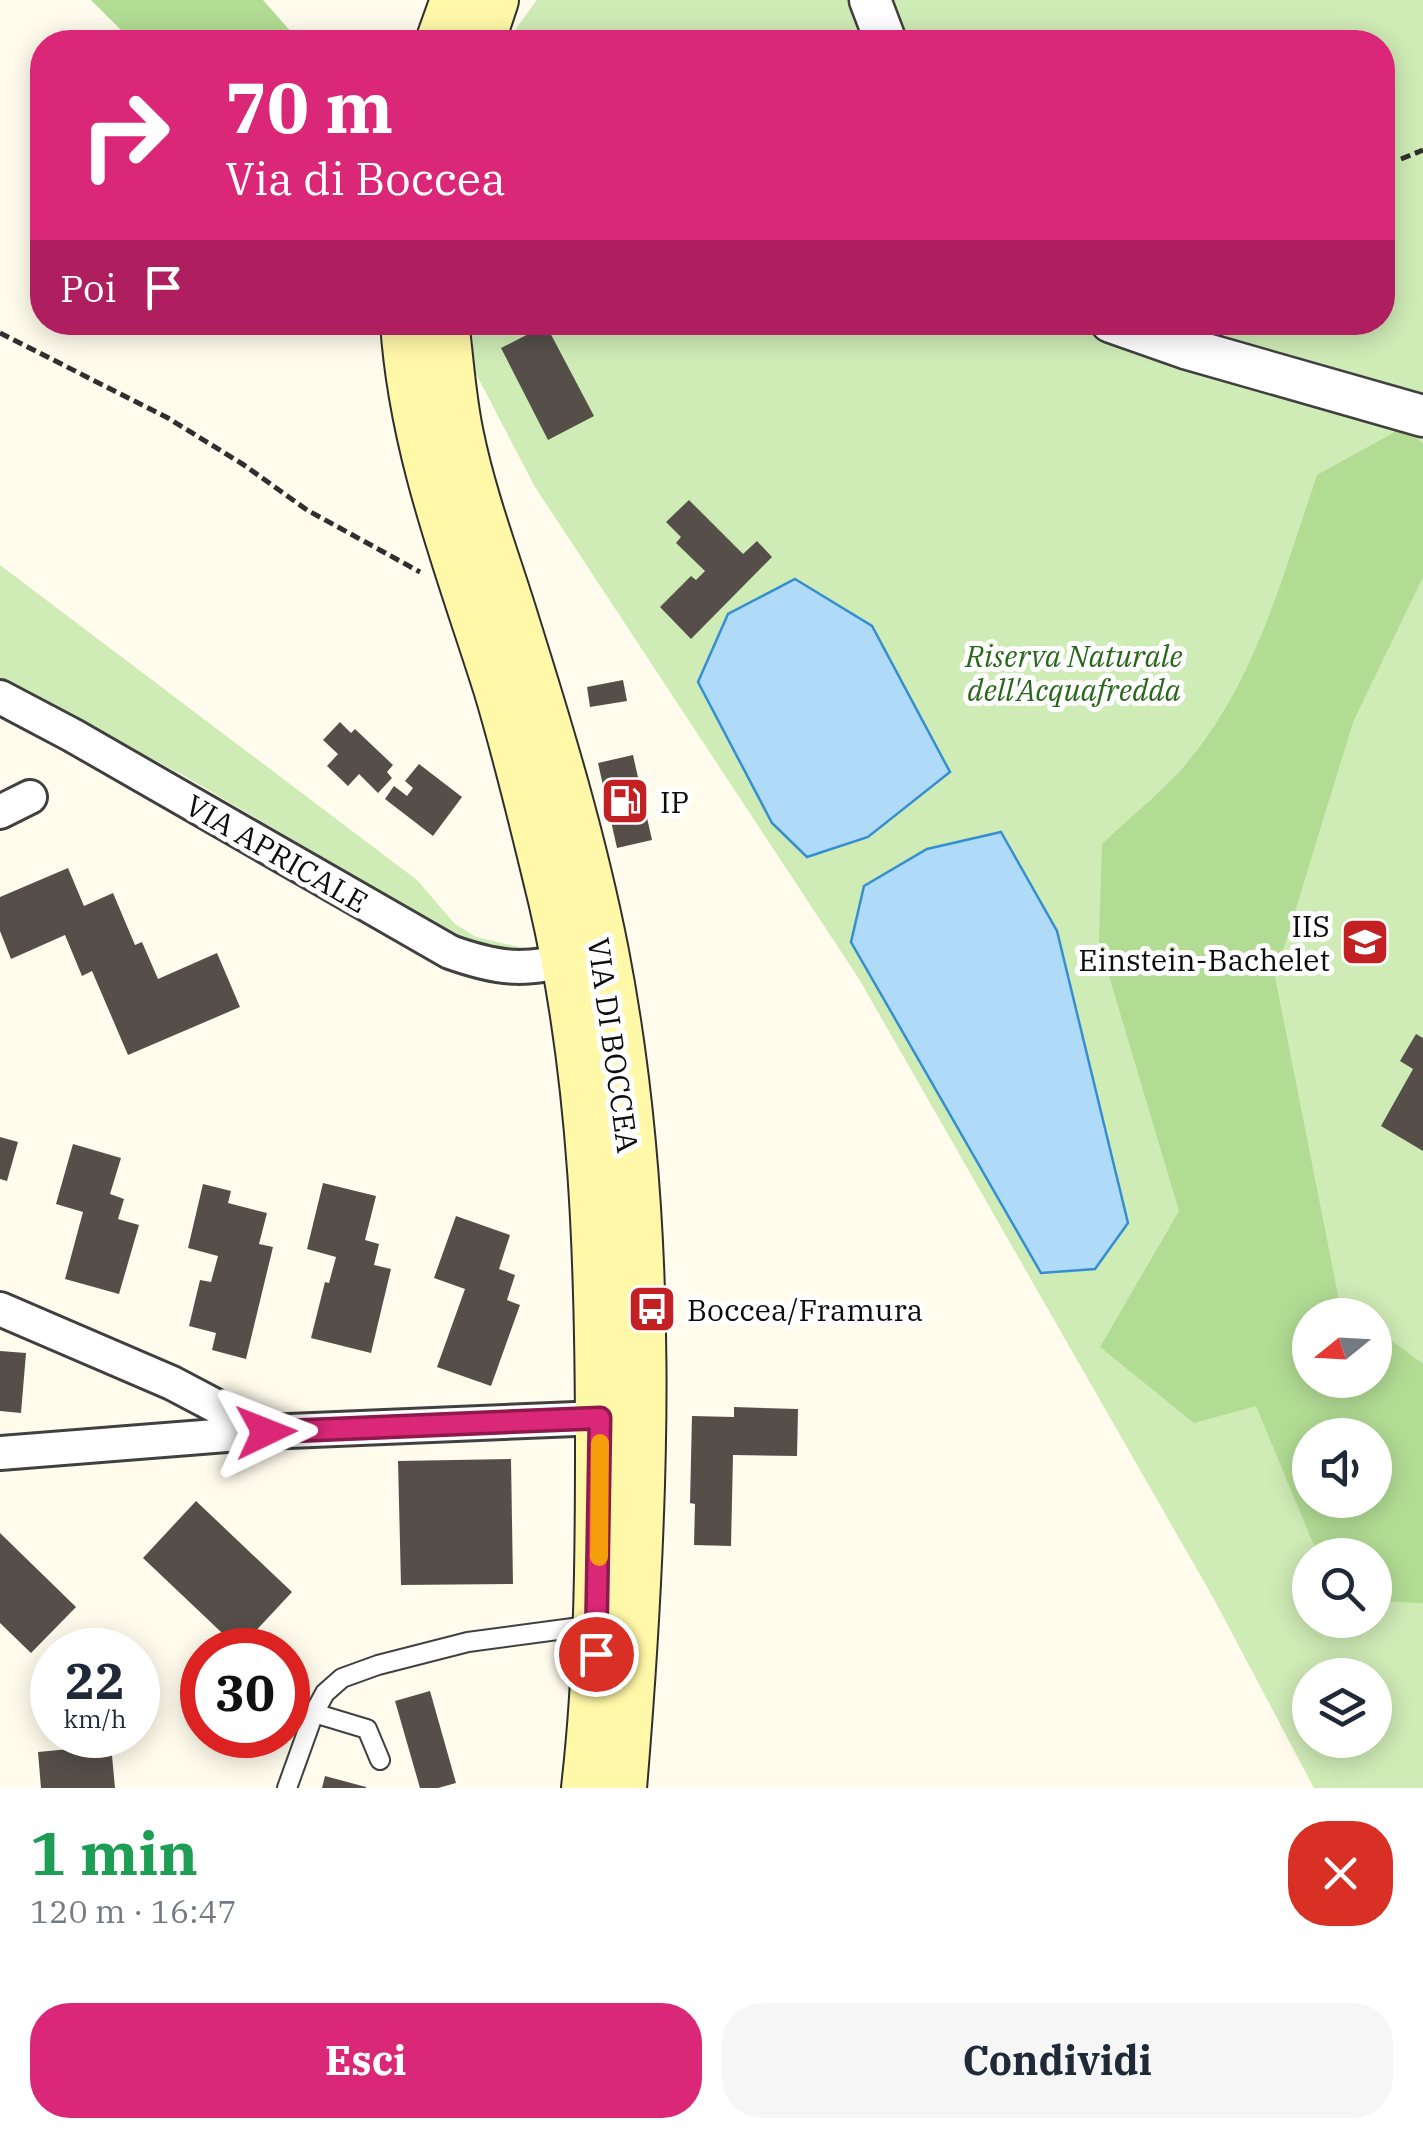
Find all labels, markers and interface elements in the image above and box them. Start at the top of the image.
text: 70 m [225,61,393,152]
icon: right [60,70,190,200]
text: Via di Boccea [225,149,506,207]
icon: arrive [136,260,191,315]
text: Poi [60,263,116,312]
park label: Riserva Naturale dell'Acquafredda [964,636,1183,709]
fuel station icon: IP [599,775,651,827]
place label: IP [660,782,689,821]
street label: VIA APRICALE [179,785,375,921]
place label: IIS Einstein-Bachelet [1078,906,1330,979]
school or university icon: IIS Einstein-Bachelet [1339,916,1391,968]
street label: VIA DI BOCCEA [580,935,648,1155]
bus stop icon: Boccea/Framura [626,1283,678,1335]
place label: Boccea/Framura [687,1290,923,1329]
north arrow [1292,1298,1392,1398]
map controls [1292,1298,1392,1758]
position arrow [214,1380,318,1484]
button: sound [1292,1418,1392,1518]
button: search [1292,1538,1392,1638]
pin [554,1612,639,1697]
icon: arrive [569,1627,624,1682]
speed limit sign: 30 [180,1628,310,1758]
text: 22 [65,1648,125,1713]
button: layers [1292,1658,1392,1758]
text: km/h [63,1702,127,1735]
text: 1 min [30,1813,198,1892]
button: close [1288,1821,1393,1926]
text: 120 m · 16:47 [30,1890,237,1932]
button: Esci [30,2003,702,2118]
button: Condividi [722,2003,1393,2118]

